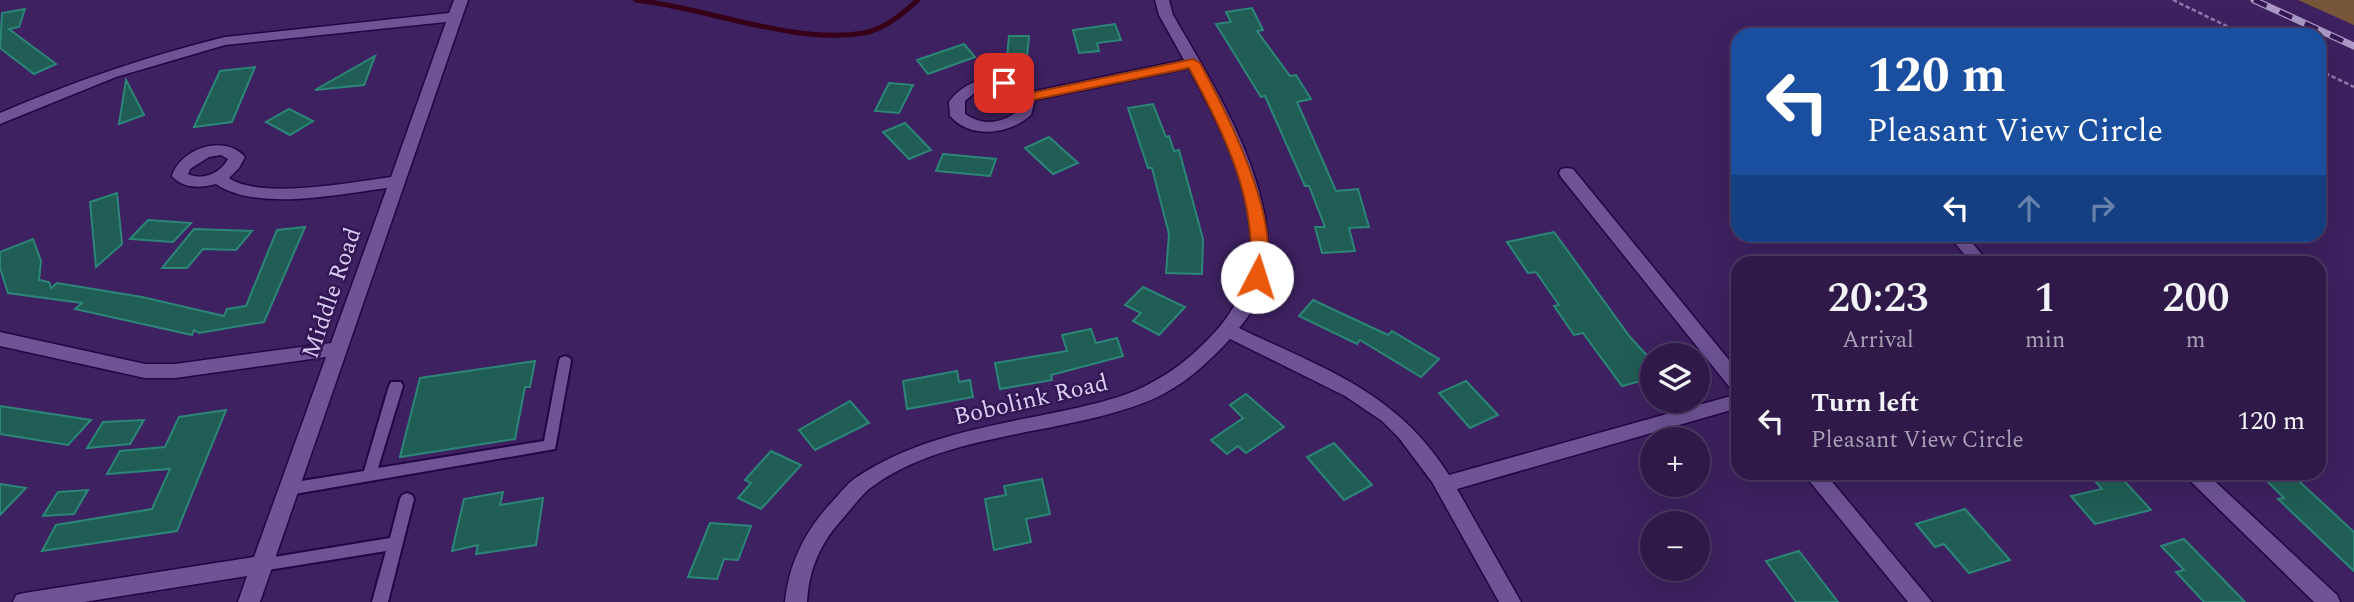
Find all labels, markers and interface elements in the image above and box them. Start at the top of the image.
text: 120 m [1867,39,2006,114]
pin [974,53,1034,113]
icon: left [1752,56,1843,147]
icon: arrive [985,64,1023,102]
text: Pleasant View Circle [1867,107,2163,156]
icon: left [1937,189,1975,227]
icon: ahead [2010,189,2048,227]
icon: right [2083,189,2121,227]
street label: Middle Road [293,223,371,363]
position arrow [1220,240,1294,314]
text: 20:23 [1828,267,1929,330]
text: 1 [2034,267,2056,330]
text: 200 [2162,267,2229,330]
text: Arrival [1842,323,1914,358]
text: min [2025,323,2065,358]
text: m [2186,323,2206,358]
map controls [1640,343,1710,581]
button: layers [1640,343,1710,413]
street label: Bobolink Road [950,365,1112,435]
text: Turn left [1811,383,1919,423]
text: 120 m [2237,401,2305,441]
icon: left [1752,402,1790,440]
text: Pleasant View Circle [1811,423,2024,458]
button: + [1640,427,1710,497]
button: − [1640,511,1710,581]

